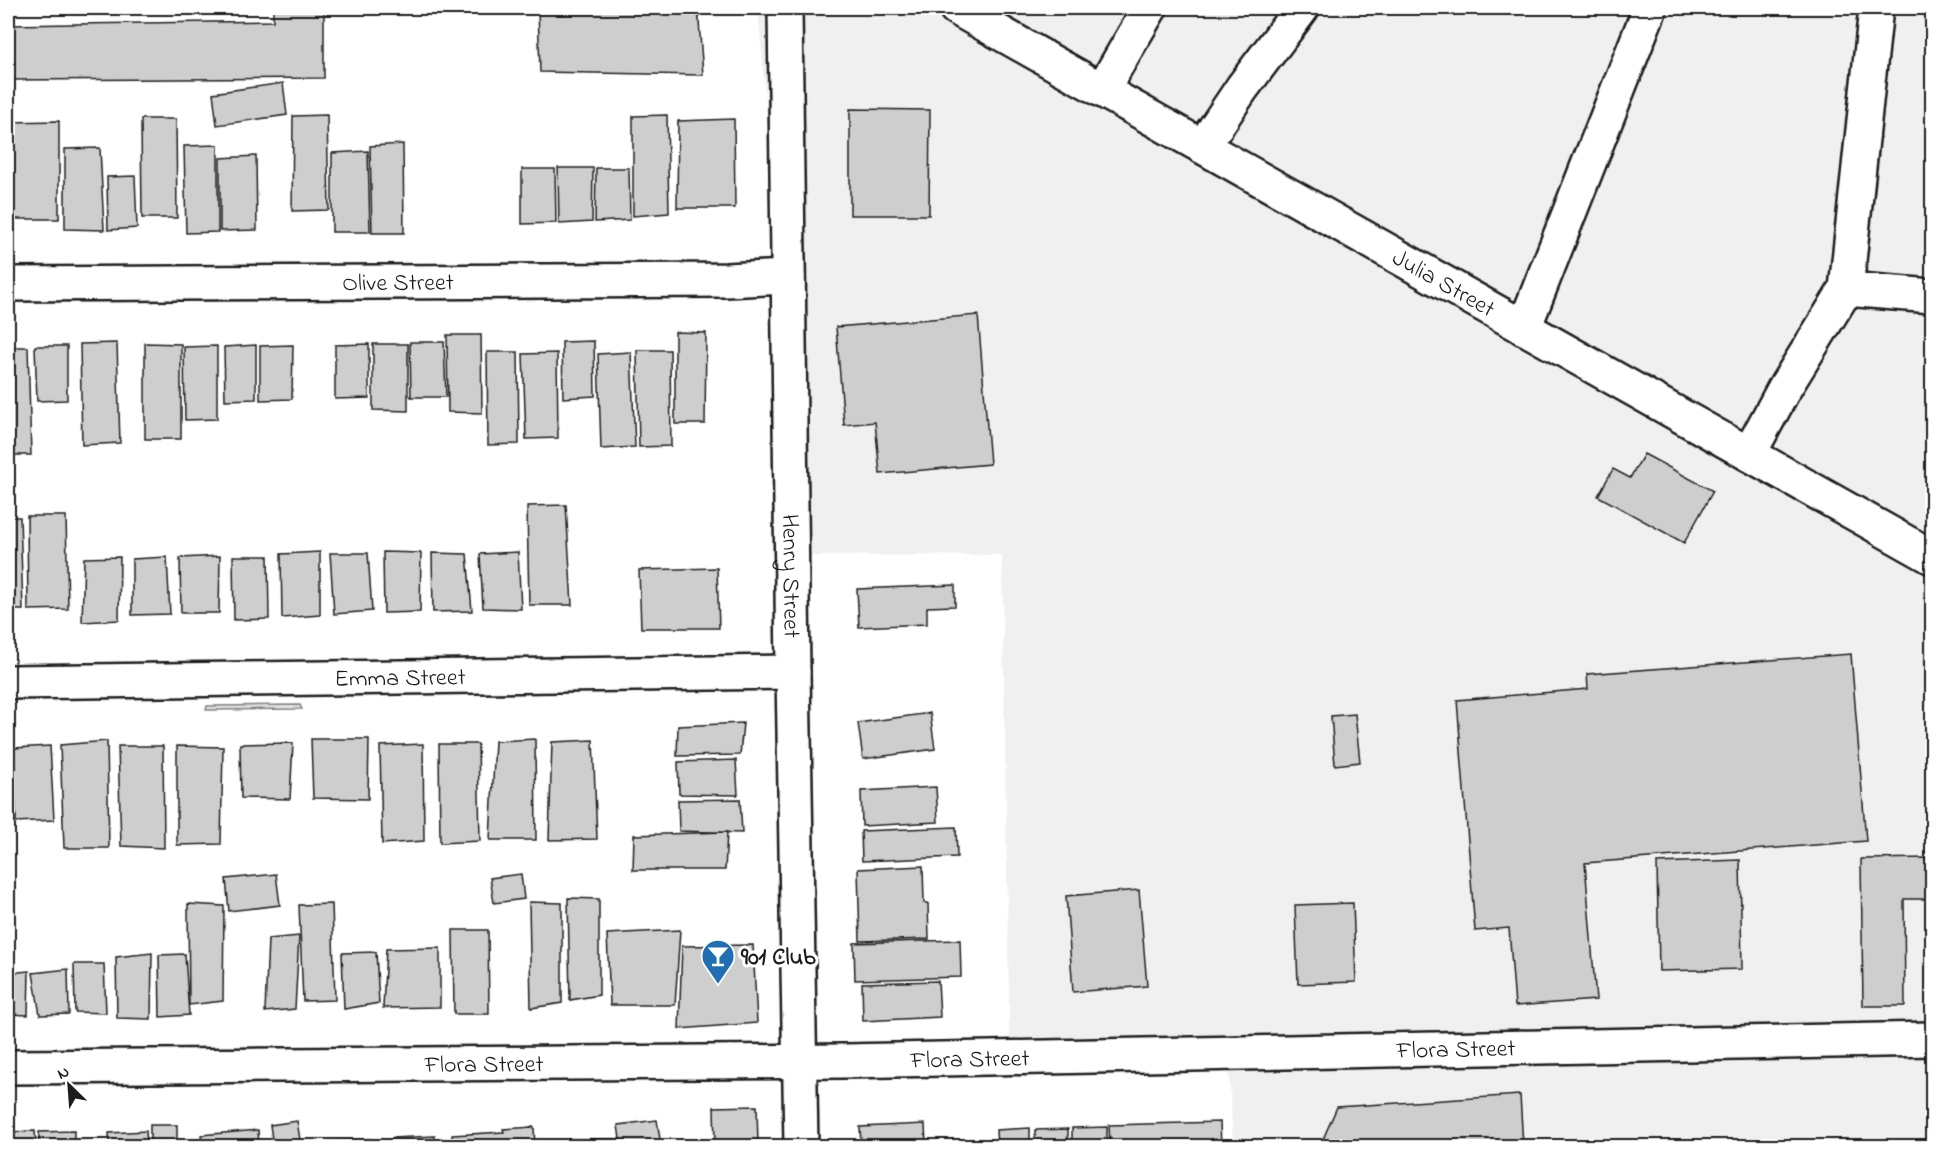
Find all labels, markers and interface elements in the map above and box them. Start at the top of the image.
street label: Julia Street [1385,242,1501,328]
street label: Olive Street [342,267,454,302]
street label: Henry Street [771,514,808,638]
street label: Emma Street [334,661,466,698]
bar icon: 901 Club [700,938,736,985]
place label: 901 Club [740,941,816,976]
street label: Flora Street [1395,1032,1516,1070]
street label: Flora Street [909,1042,1030,1080]
street label: Flora Street [423,1048,544,1084]
north arrow [39,1055,99,1115]
text: N [54,1060,74,1086]

